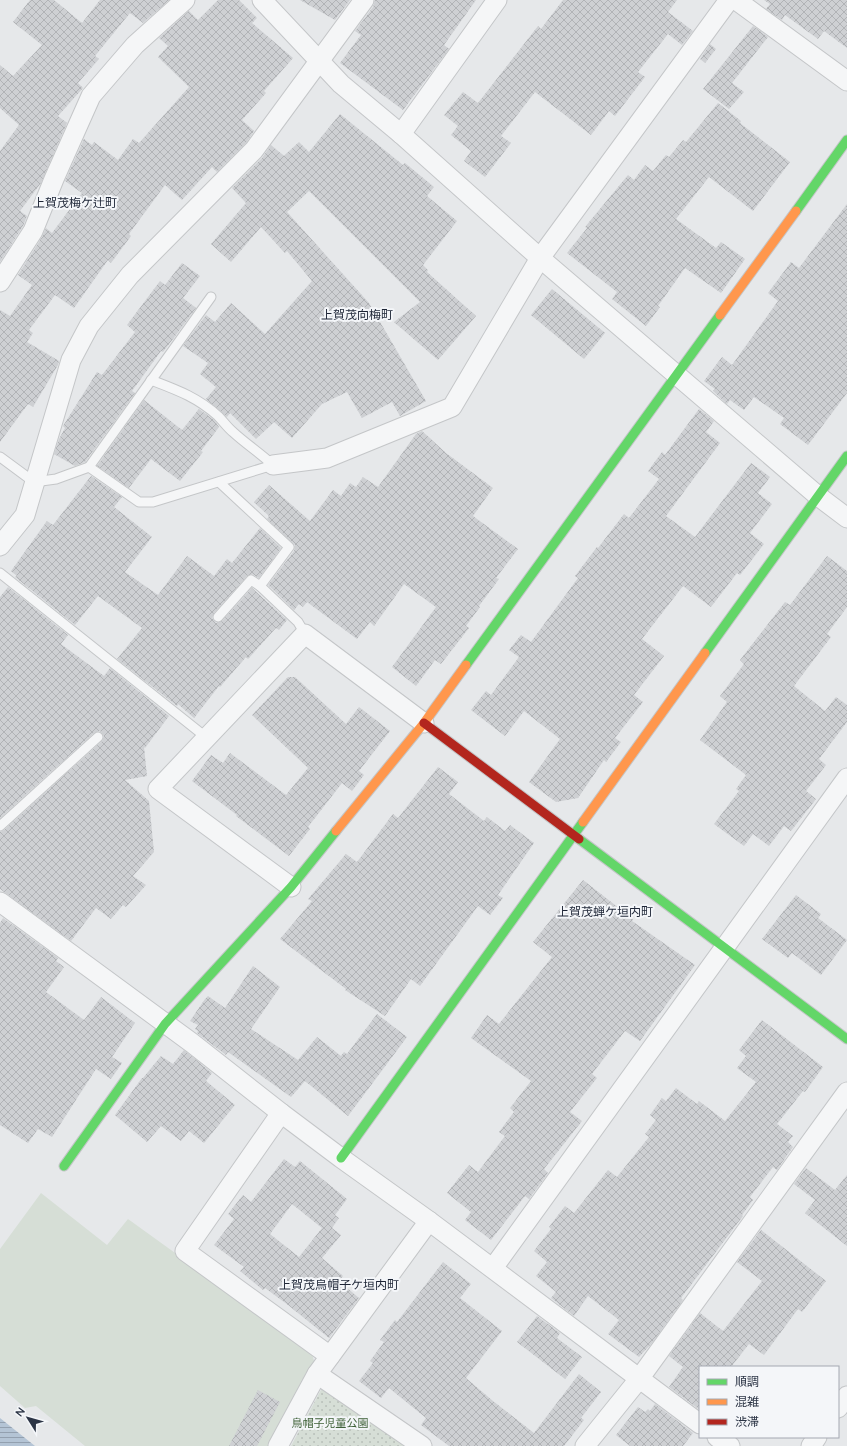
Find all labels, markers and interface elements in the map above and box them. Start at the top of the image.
district label: 上賀茂梅ケ辻町 [33,195,117,210]
district label: 上賀茂向梅町 [321,307,393,322]
district label: 上賀茂蝉ケ垣内町 [557,904,653,919]
district label: 上賀茂烏帽子ケ垣内町 [279,1277,399,1292]
legend [699,1366,839,1438]
text: 順調 [735,1374,759,1389]
text: 混雑 [735,1394,759,1409]
north arrow [8,1398,48,1438]
text: N [12,1405,28,1419]
text: 渋滞 [735,1414,759,1429]
park label: 鳥帽子児童公園 [292,1416,369,1430]

